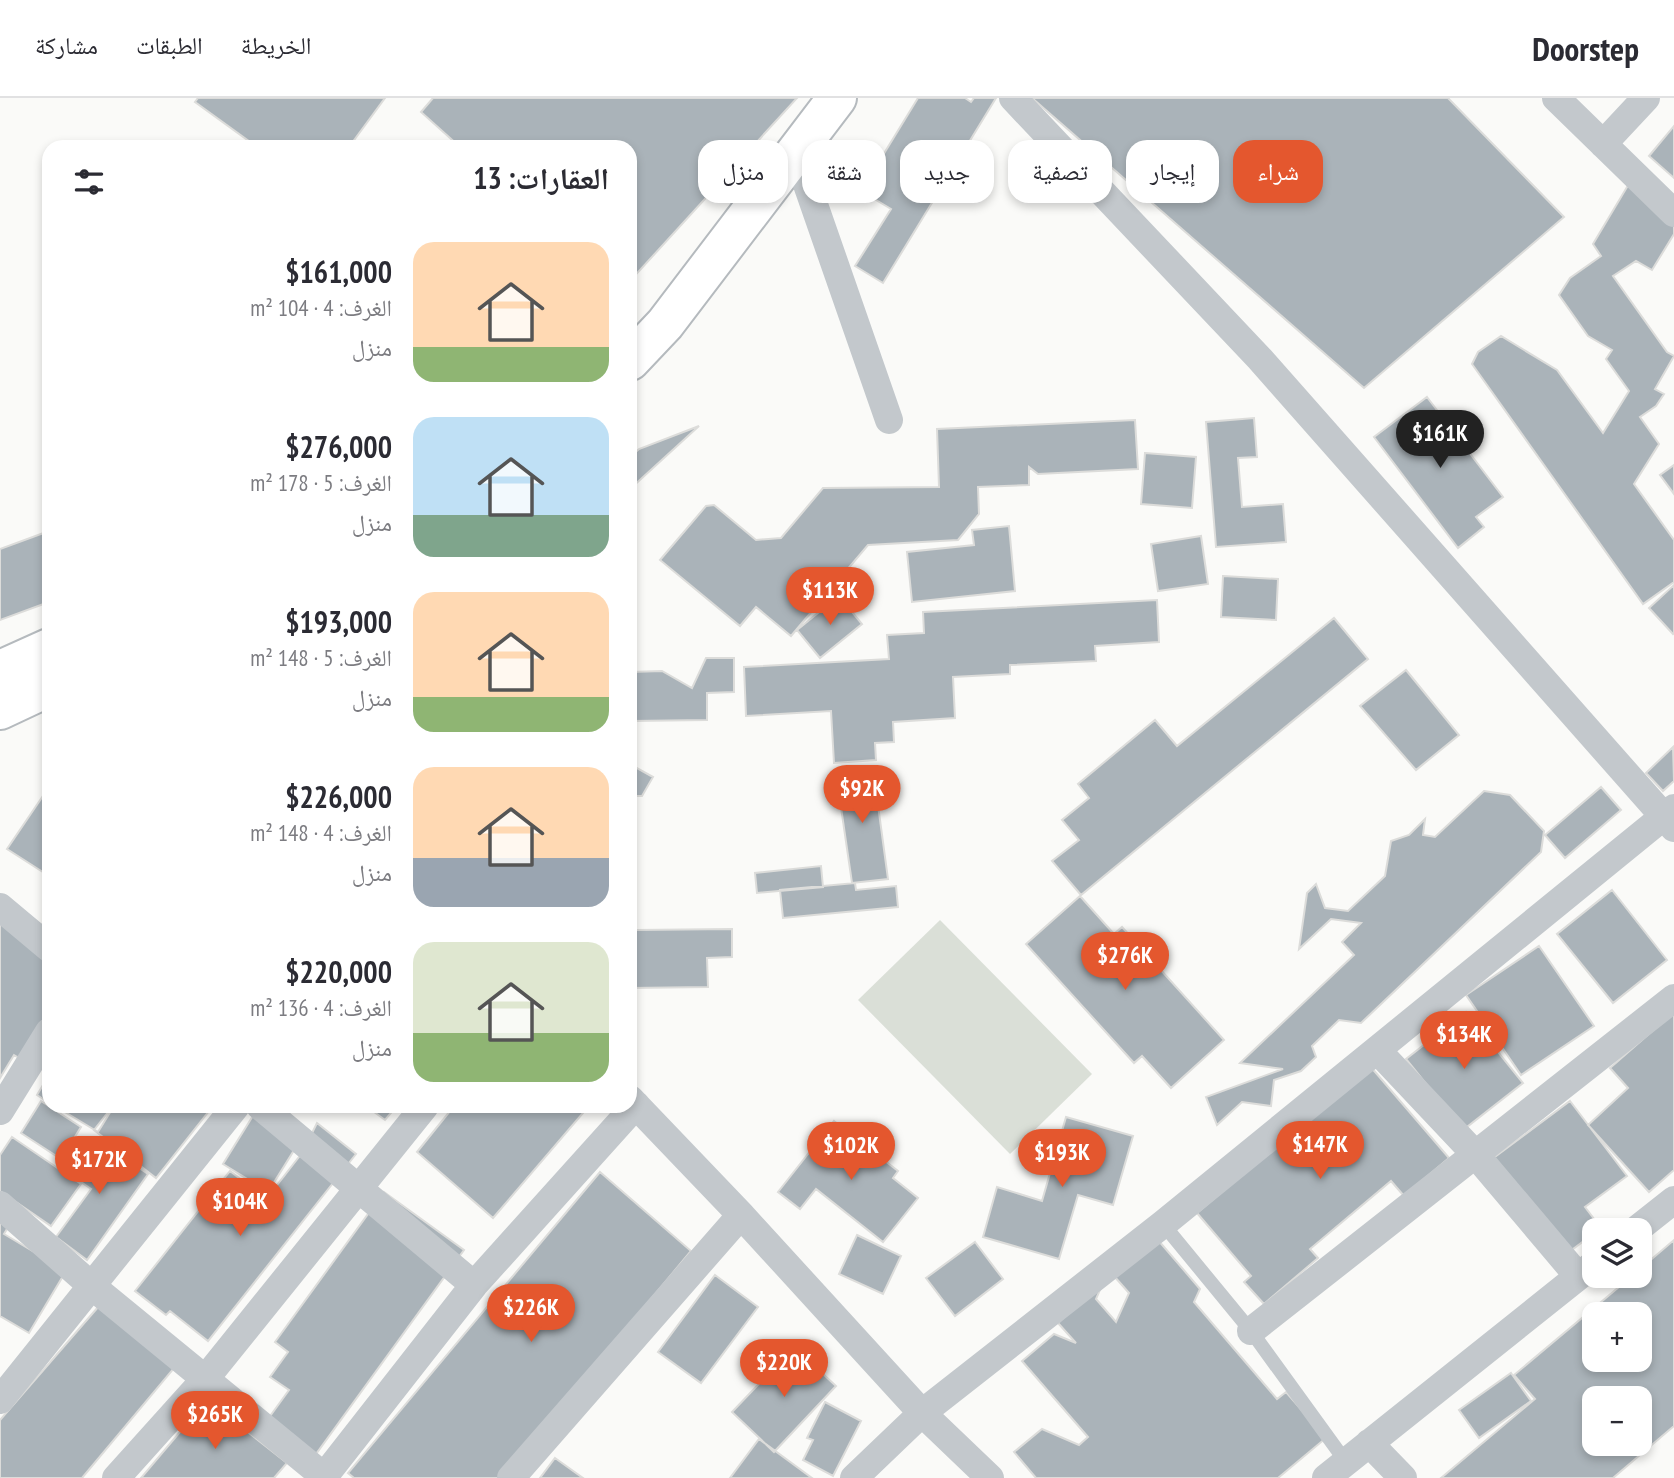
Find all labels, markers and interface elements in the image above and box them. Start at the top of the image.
text: Doorstep [1532,27,1639,70]
text: مشاركة [35,30,98,61]
text: الطبقات [136,30,203,61]
text: الخريطة [241,30,311,61]
chip: منزل [698,140,788,203]
chip: شقة [802,140,886,203]
chip: جديد [900,140,994,203]
chip: تصفية [1008,140,1112,203]
chip: إيجار [1126,140,1219,203]
chip: شراء [1233,140,1323,203]
text: العقارات: 13 [473,158,609,197]
icon: filters [70,163,108,201]
text: $161,000 [285,252,392,291]
icon: home [469,270,553,354]
text: الغرف: 4 · 104 m² [250,293,392,322]
text: منزل [352,333,392,362]
pin: $161K [1391,410,1489,470]
text: $161K [1412,418,1468,447]
text: $276,000 [285,427,392,466]
icon: home [469,445,553,529]
text: الغرف: 5 · 178 m² [250,468,392,497]
text: منزل [352,508,392,537]
pin: $113K [781,568,879,627]
text: $113K [802,575,858,604]
text: $193,000 [285,602,392,641]
icon: home [469,620,553,704]
text: الغرف: 5 · 148 m² [250,643,392,672]
text: منزل [352,683,392,712]
pin: $92K [821,766,903,825]
text: $92K [840,773,884,802]
text: $226,000 [285,777,392,816]
icon: home [469,795,553,879]
text: الغرف: 4 · 148 m² [250,818,392,847]
text: منزل [352,858,392,887]
pin: $276K [1076,932,1174,992]
text: $276K [1097,940,1153,969]
text: $220,000 [285,952,392,991]
icon: home [469,970,553,1054]
text: الغرف: 4 · 136 m² [250,993,392,1022]
pin: $134K [1415,1012,1513,1071]
text: $134K [1436,1019,1492,1048]
text: منزل [352,1033,392,1062]
pin: $102K [802,1122,900,1182]
pin: $147K [1271,1122,1369,1181]
text: $147K [1292,1129,1348,1158]
text: $102K [823,1130,879,1159]
pin: $193K [1013,1130,1111,1189]
pin: $172K [50,1136,148,1196]
text: $193K [1034,1137,1090,1166]
text: $172K [71,1144,127,1173]
pin: $104K [191,1178,289,1238]
text: $104K [212,1186,268,1215]
map controls [1582,1218,1652,1456]
button: layers [1582,1218,1652,1288]
pin: $226K [482,1284,580,1344]
text: $226K [503,1292,559,1321]
button: + [1582,1302,1652,1372]
pin: $220K [735,1340,833,1399]
text: $220K [756,1347,812,1376]
button: − [1582,1386,1652,1456]
pin: $265K [166,1392,264,1451]
text: $265K [187,1399,243,1428]

